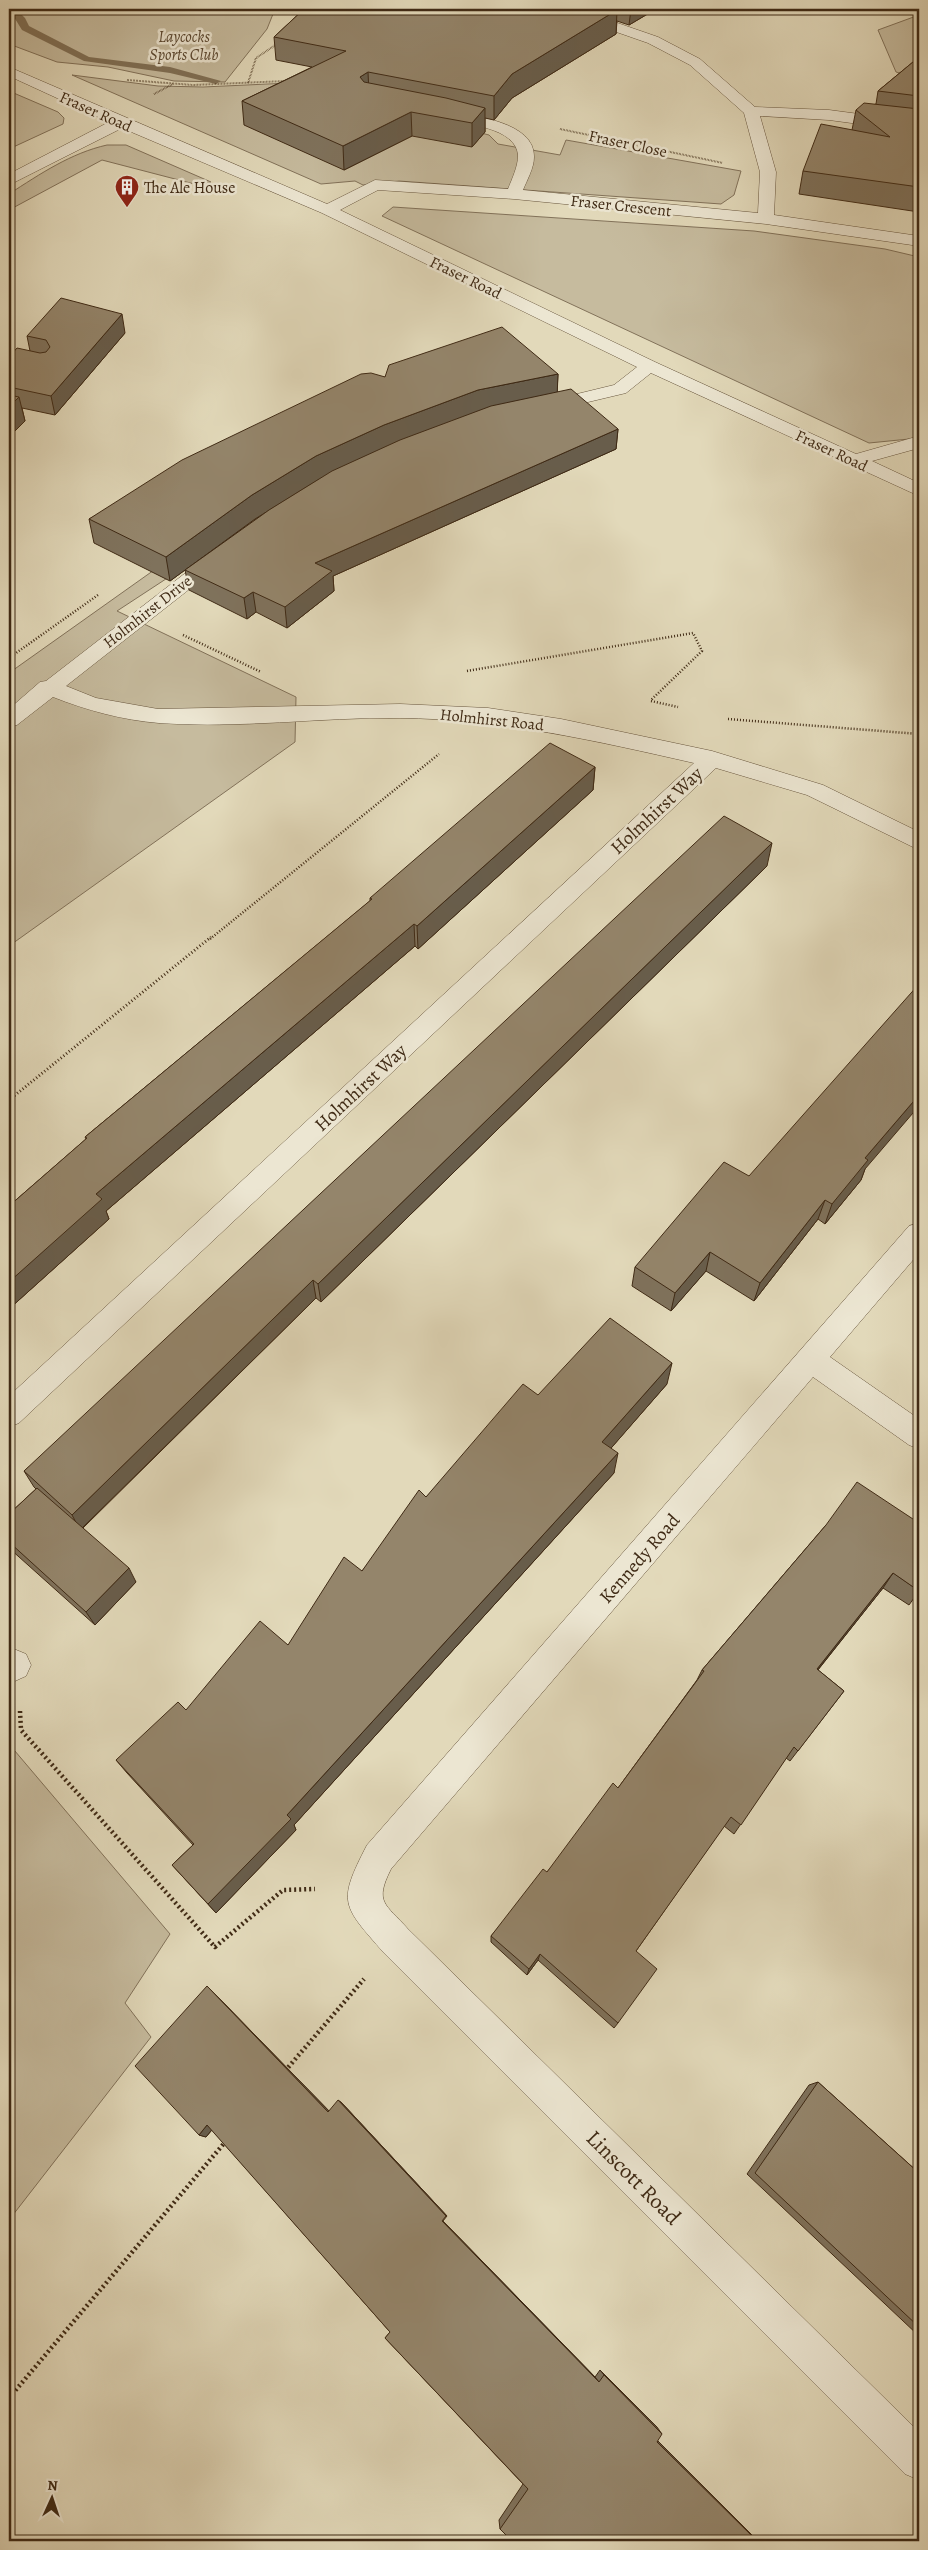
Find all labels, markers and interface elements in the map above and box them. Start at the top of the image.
park label: Laycocks Sports Club [150,26,218,66]
street label: Fraser Road [56,86,136,138]
street label: Fraser Close [587,125,669,163]
building icon: The Ale House [114,174,140,208]
place label: The Ale House [144,177,235,199]
street label: Fraser Crescent [569,190,672,222]
street label: Fraser Road [426,251,506,305]
street label: Fraser Road [792,425,872,477]
street label: Holmhirst Drive [99,570,197,653]
street label: Holmhirst Road [439,704,545,736]
street label: Holmhirst Way [605,761,709,860]
street label: Holmhirst Way [309,1038,413,1137]
street label: Kennedy Road [593,1508,687,1609]
street label: Linscott Road [579,2124,687,2232]
north arrow [28,2472,78,2522]
text: N [47,2476,58,2495]

